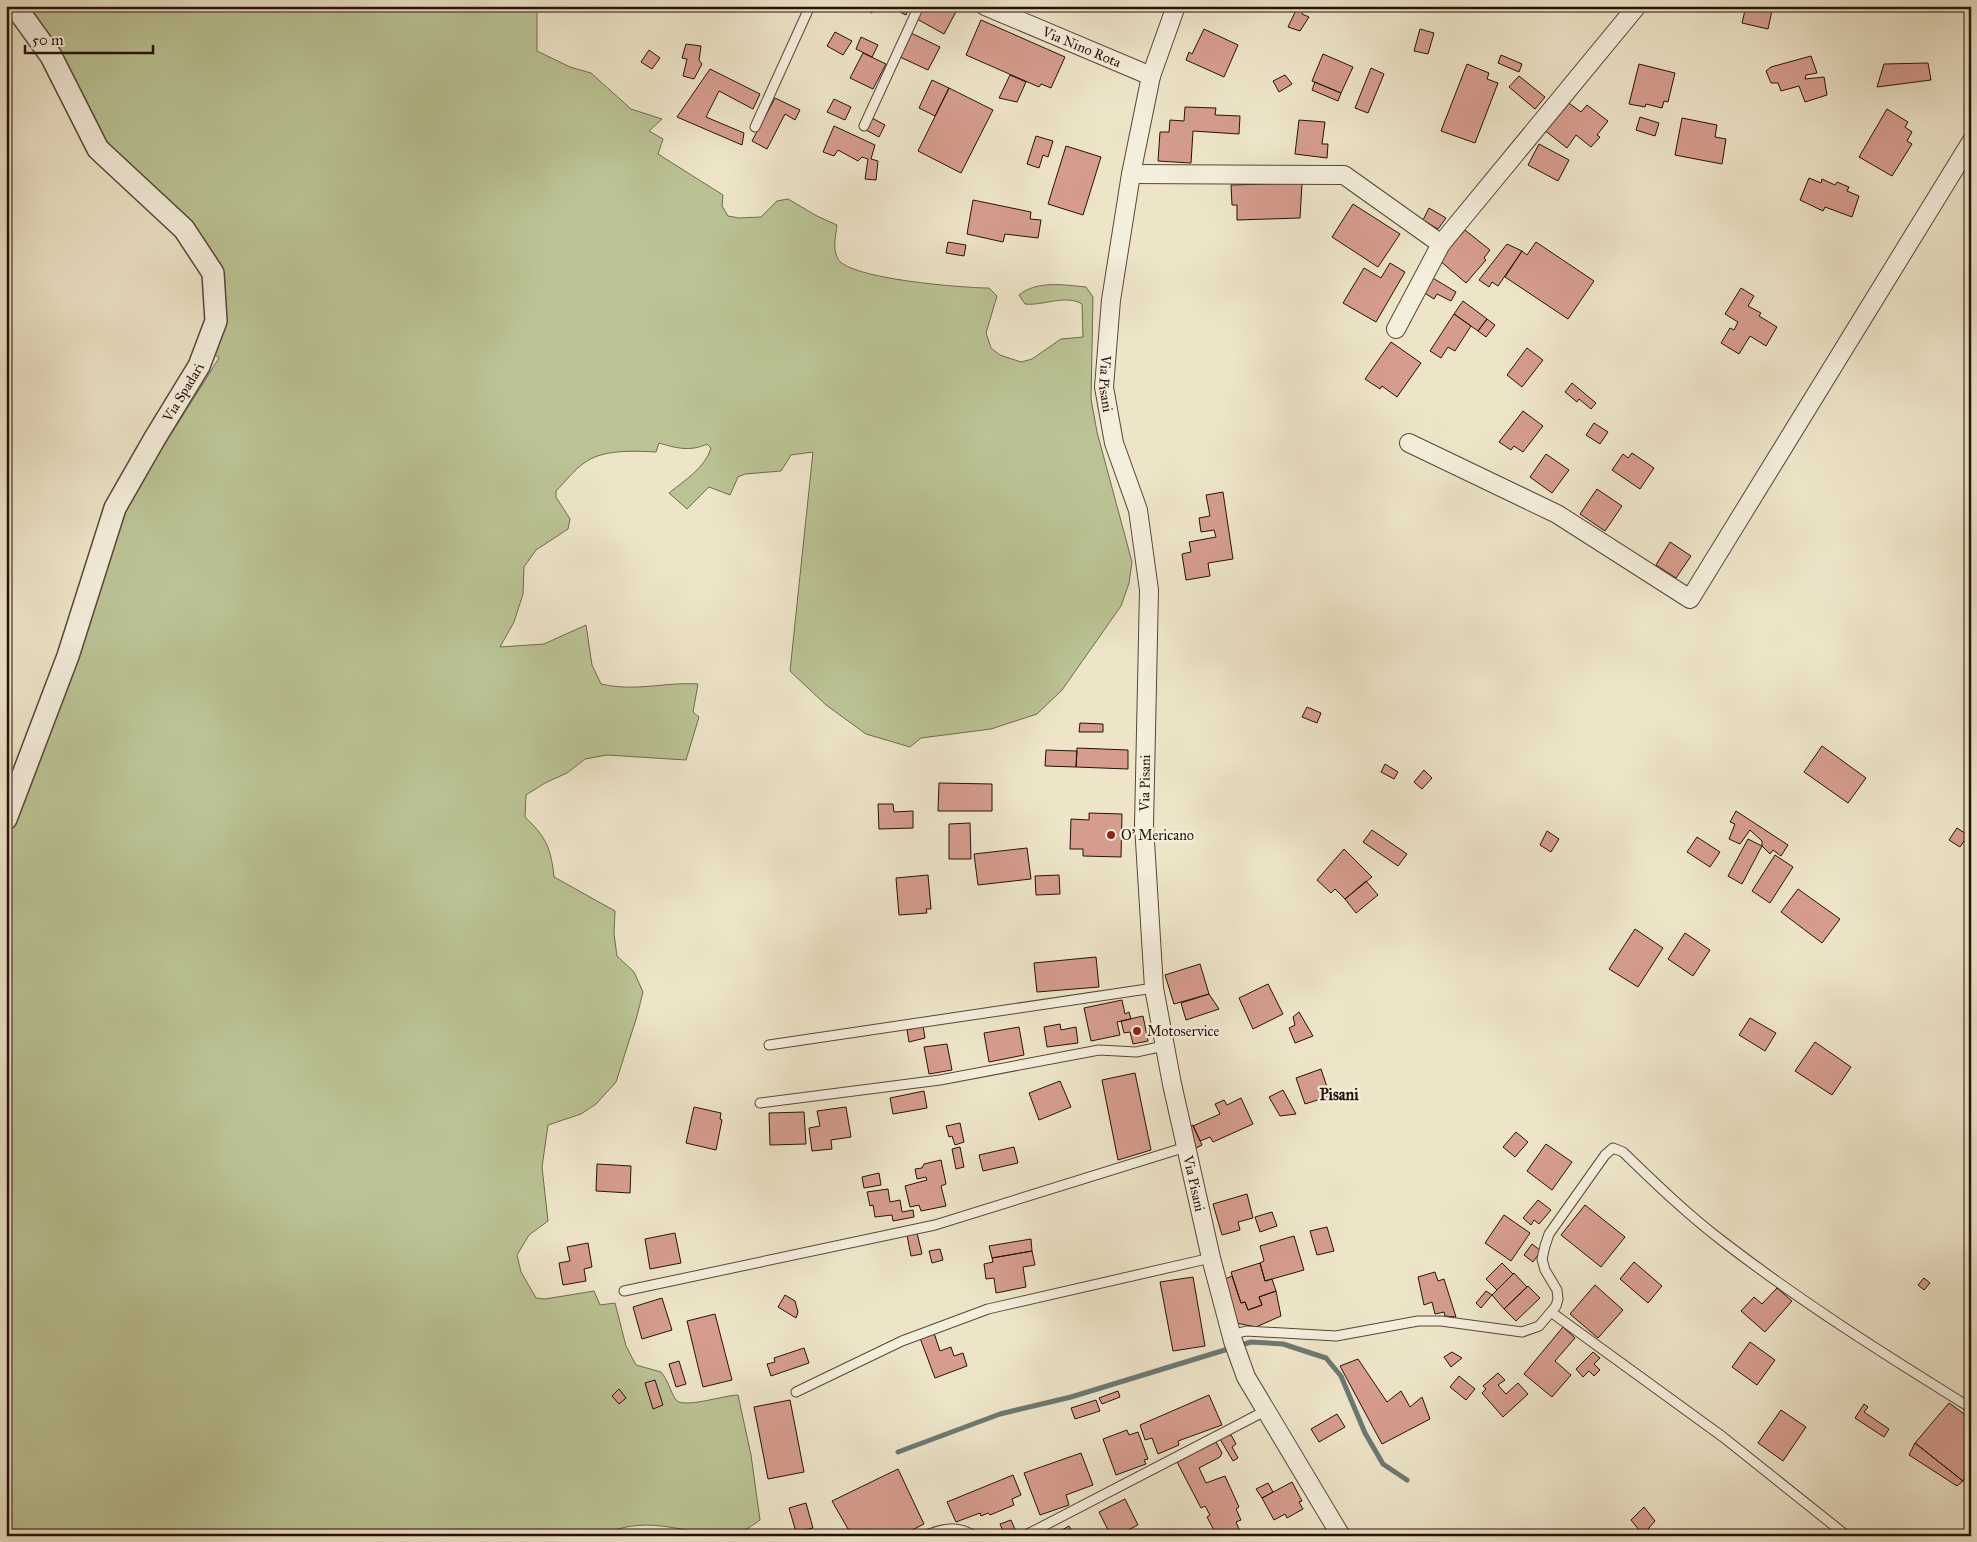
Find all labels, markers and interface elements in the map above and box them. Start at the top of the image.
scale bar [25,22,152,54]
street label: Via Nino Rota [1039,22,1124,71]
text: 50 m [32,31,64,49]
street label: Via Pisani [1095,354,1117,413]
street label: Via Spadari [158,361,208,425]
street label: Via Pisani [1136,754,1154,813]
place label: O' Mericano [1121,827,1194,844]
marker: O' Mericano [1105,829,1117,841]
place label: Motoservice [1147,1023,1219,1040]
marker: Motoservice [1131,1025,1143,1037]
district label: Pisani [1319,1085,1359,1104]
street label: Via Pisani [1180,1153,1209,1213]

